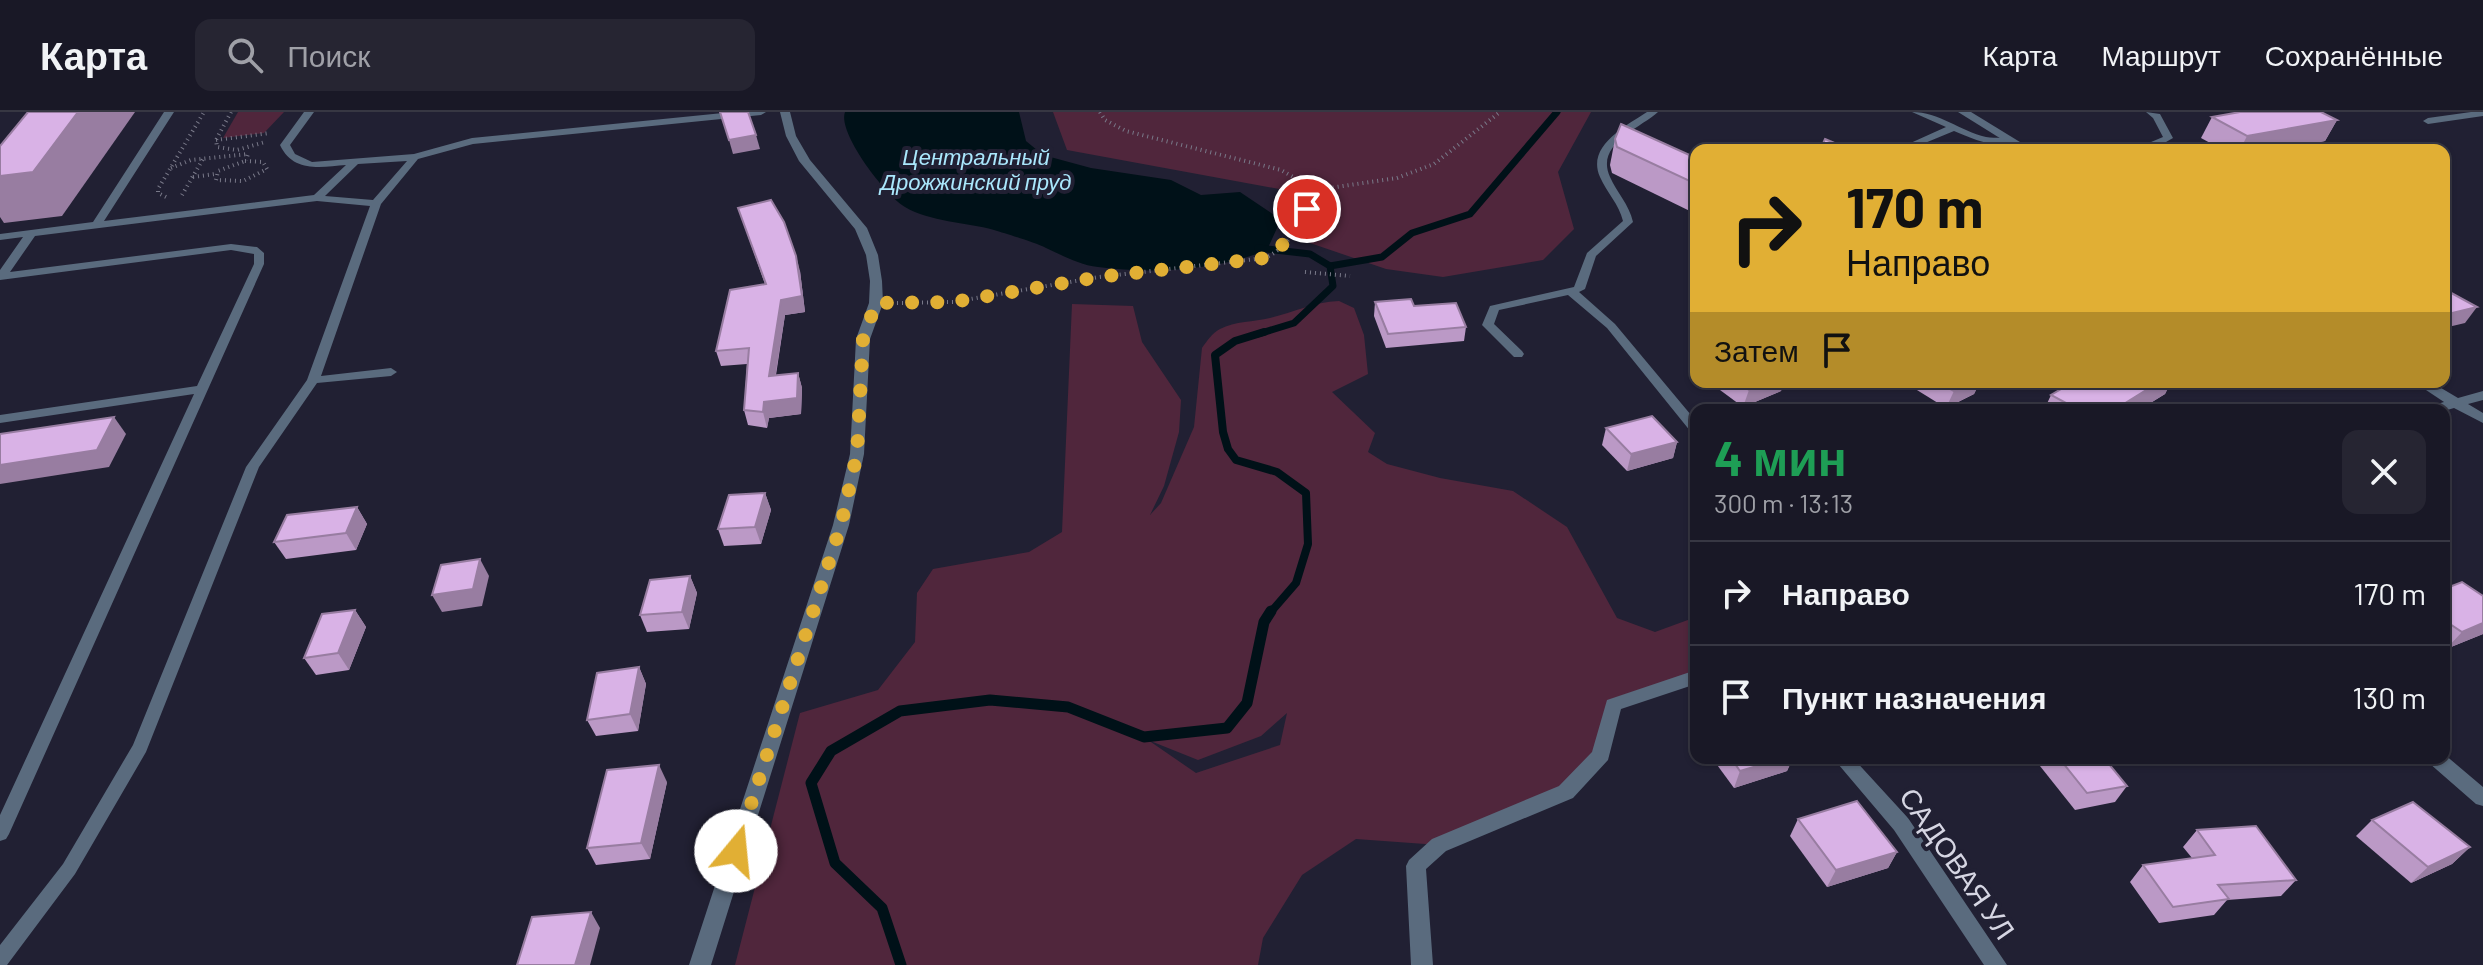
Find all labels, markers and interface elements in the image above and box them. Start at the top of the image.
search box [195,19,755,91]
text: Карта [40,32,147,78]
icon: search [223,33,267,77]
text: Поиск [287,37,370,73]
text: Карта [1982,38,2057,72]
text: Маршрут [2101,38,2221,72]
text: Сохранённые [2265,38,2443,72]
water label: Центральный Дрожжинский пруд [878,143,1072,195]
text: 170 m [1846,172,1983,239]
pin [1273,175,1341,243]
icon: right [1714,176,1818,280]
icon: arrive [1285,187,1329,231]
text: Направо [1846,240,1990,283]
icon: arrive [1815,328,1859,372]
text: Затем [1714,332,1799,368]
text: 4 мин [1714,428,1847,486]
button: close [2342,430,2426,514]
text: 300 m · 13:13 [1714,487,1853,518]
icon: right [1714,571,1758,615]
text: Направо [1782,575,1910,611]
text: 170 m [2354,575,2426,611]
icon: arrive [1714,675,1758,719]
text: Пункт назначения [1782,679,2046,715]
text: 130 m [2352,679,2426,715]
street label: САДОВАЯ УЛ [1893,781,2023,945]
position arrow [694,809,778,893]

